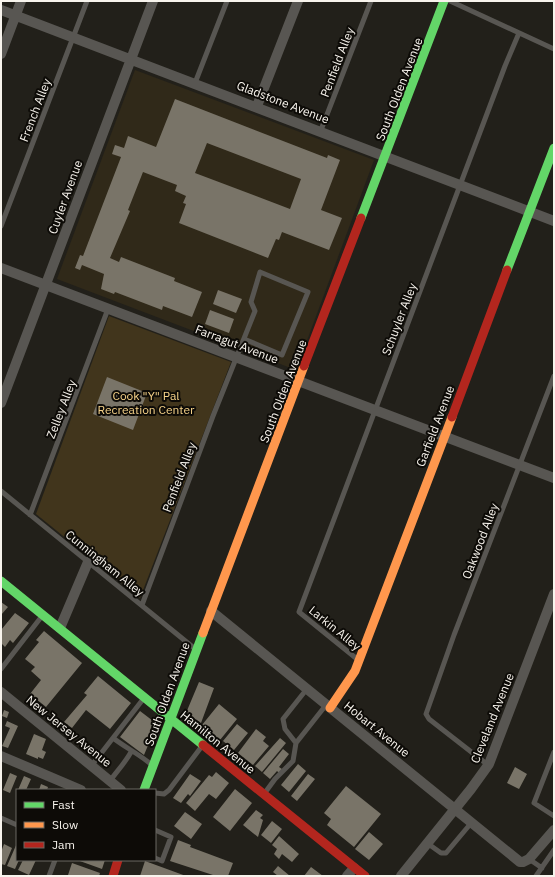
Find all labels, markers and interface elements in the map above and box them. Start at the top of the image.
street label: Penfield Alley [317,25,357,99]
street label: South Olden Avenue [372,35,426,143]
street label: French Alley [16,76,54,144]
street label: Gladstone Avenue [235,77,332,127]
street label: Cuyler Avenue [45,158,85,236]
street label: Schuyler Alley [378,281,420,357]
street label: Farragut Avenue [193,321,281,367]
street label: South Olden Avenue [256,337,310,445]
street label: Zelley Alley [43,377,79,441]
street label: Garfield Avenue [413,383,458,469]
park label: Cook "Y" Pal Recreation Center [97,388,195,417]
street label: Penfield Alley [159,440,199,514]
street label: Oakwood Alley [459,501,501,581]
street label: Cunningham Alley [62,527,148,599]
street label: Larkin Alley [306,603,364,653]
street label: South Olden Avenue [141,640,193,748]
street label: Cleveland Avenue [467,670,517,765]
street label: New Jersey Avenue [23,692,115,770]
street label: Hobart Avenue [341,698,413,760]
street label: Hamilton Avenue [177,707,259,777]
legend [16,789,156,861]
text: Fast [52,797,75,812]
text: Slow [52,817,78,832]
text: Jam [52,837,75,852]

